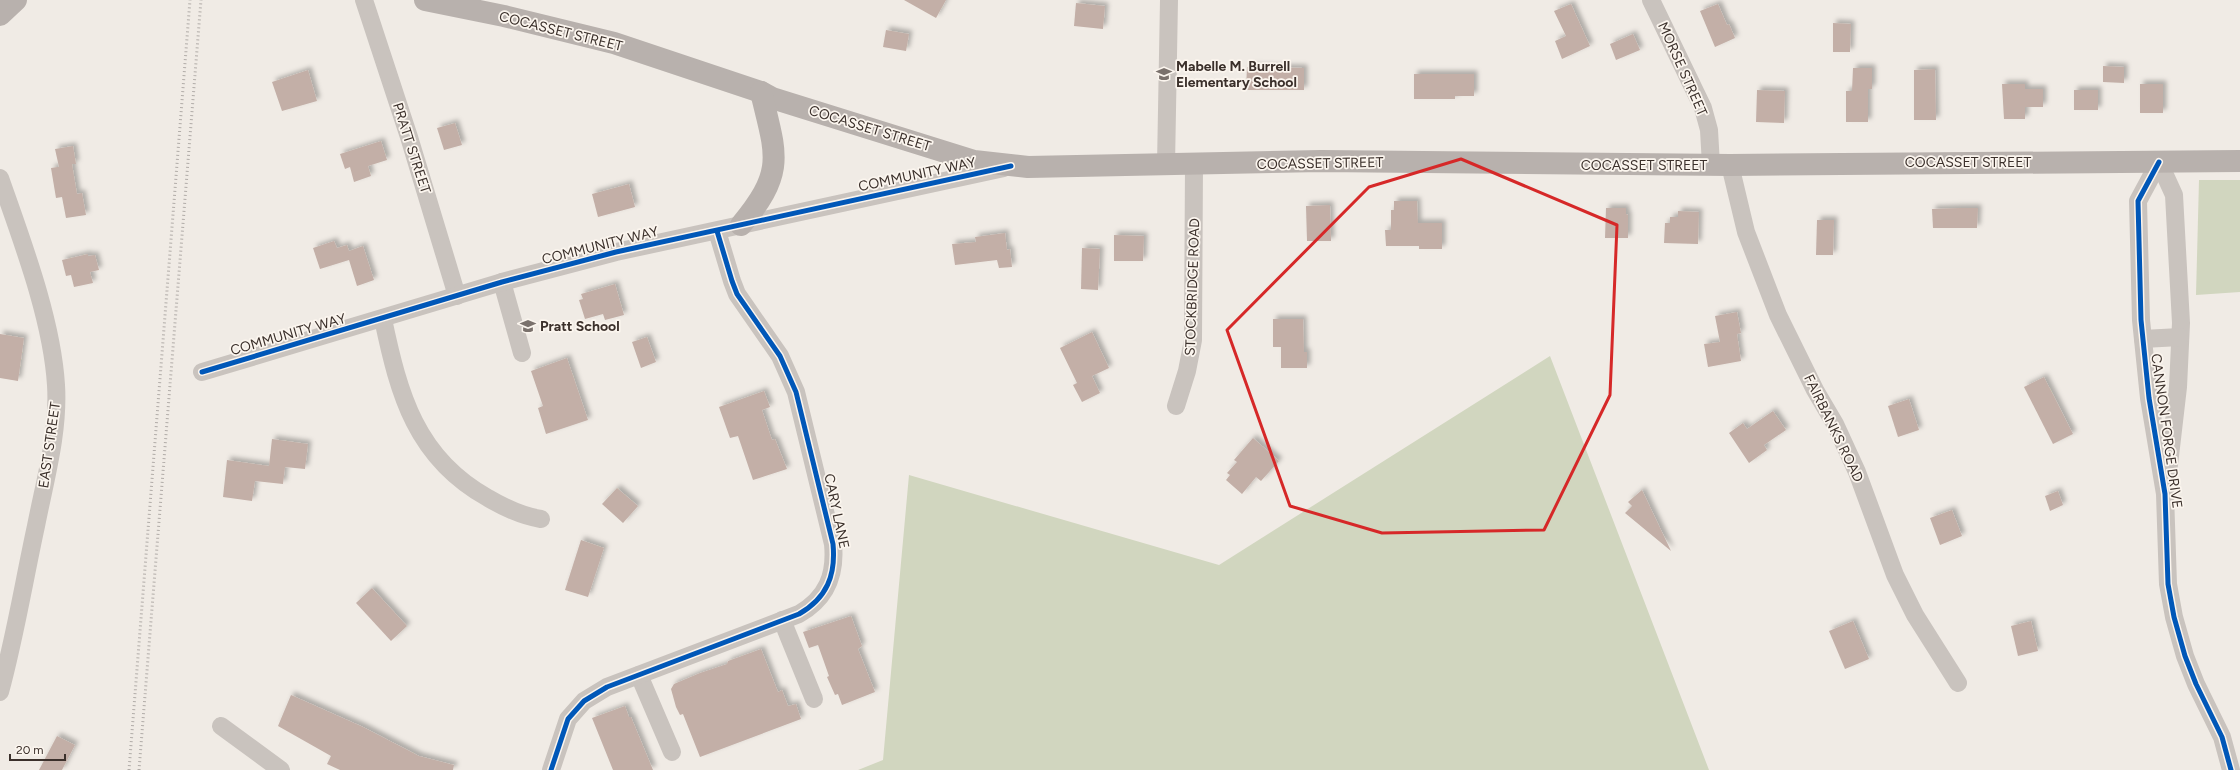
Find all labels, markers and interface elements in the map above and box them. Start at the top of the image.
street label: COCASSET STREET [497,8,625,55]
street label: MORSE STREET [1654,20,1711,119]
place label: Mabelle M. Burrell Elementary School [1176,58,1297,91]
school or university icon: Mabelle M. Burrell Elementary School [1155,65,1173,83]
street label: PRATT STREET [389,101,434,196]
street label: COCASSET STREET [807,102,933,155]
street label: COMMUNITY WAY [857,154,978,195]
street label: COCASSET STREET [1257,154,1384,173]
street label: COCASSET STREET [1905,154,2032,171]
street label: COCASSET STREET [1581,157,1708,174]
street label: STOCKBRIDGE ROAD [1182,218,1203,356]
street label: COMMUNITY WAY [540,223,661,268]
street label: COMMUNITY WAY [228,310,348,359]
school or university icon: Pratt School [519,317,537,335]
place label: Pratt School [540,318,620,335]
street label: CANNON FORGE DRIVE [2147,353,2186,510]
street label: FAIRBANKS ROAD [1800,372,1867,485]
street label: EAST STREET [35,401,64,489]
street label: CARY LANE [820,472,853,550]
scale bar [10,736,65,762]
text: 20 m [16,743,44,757]

